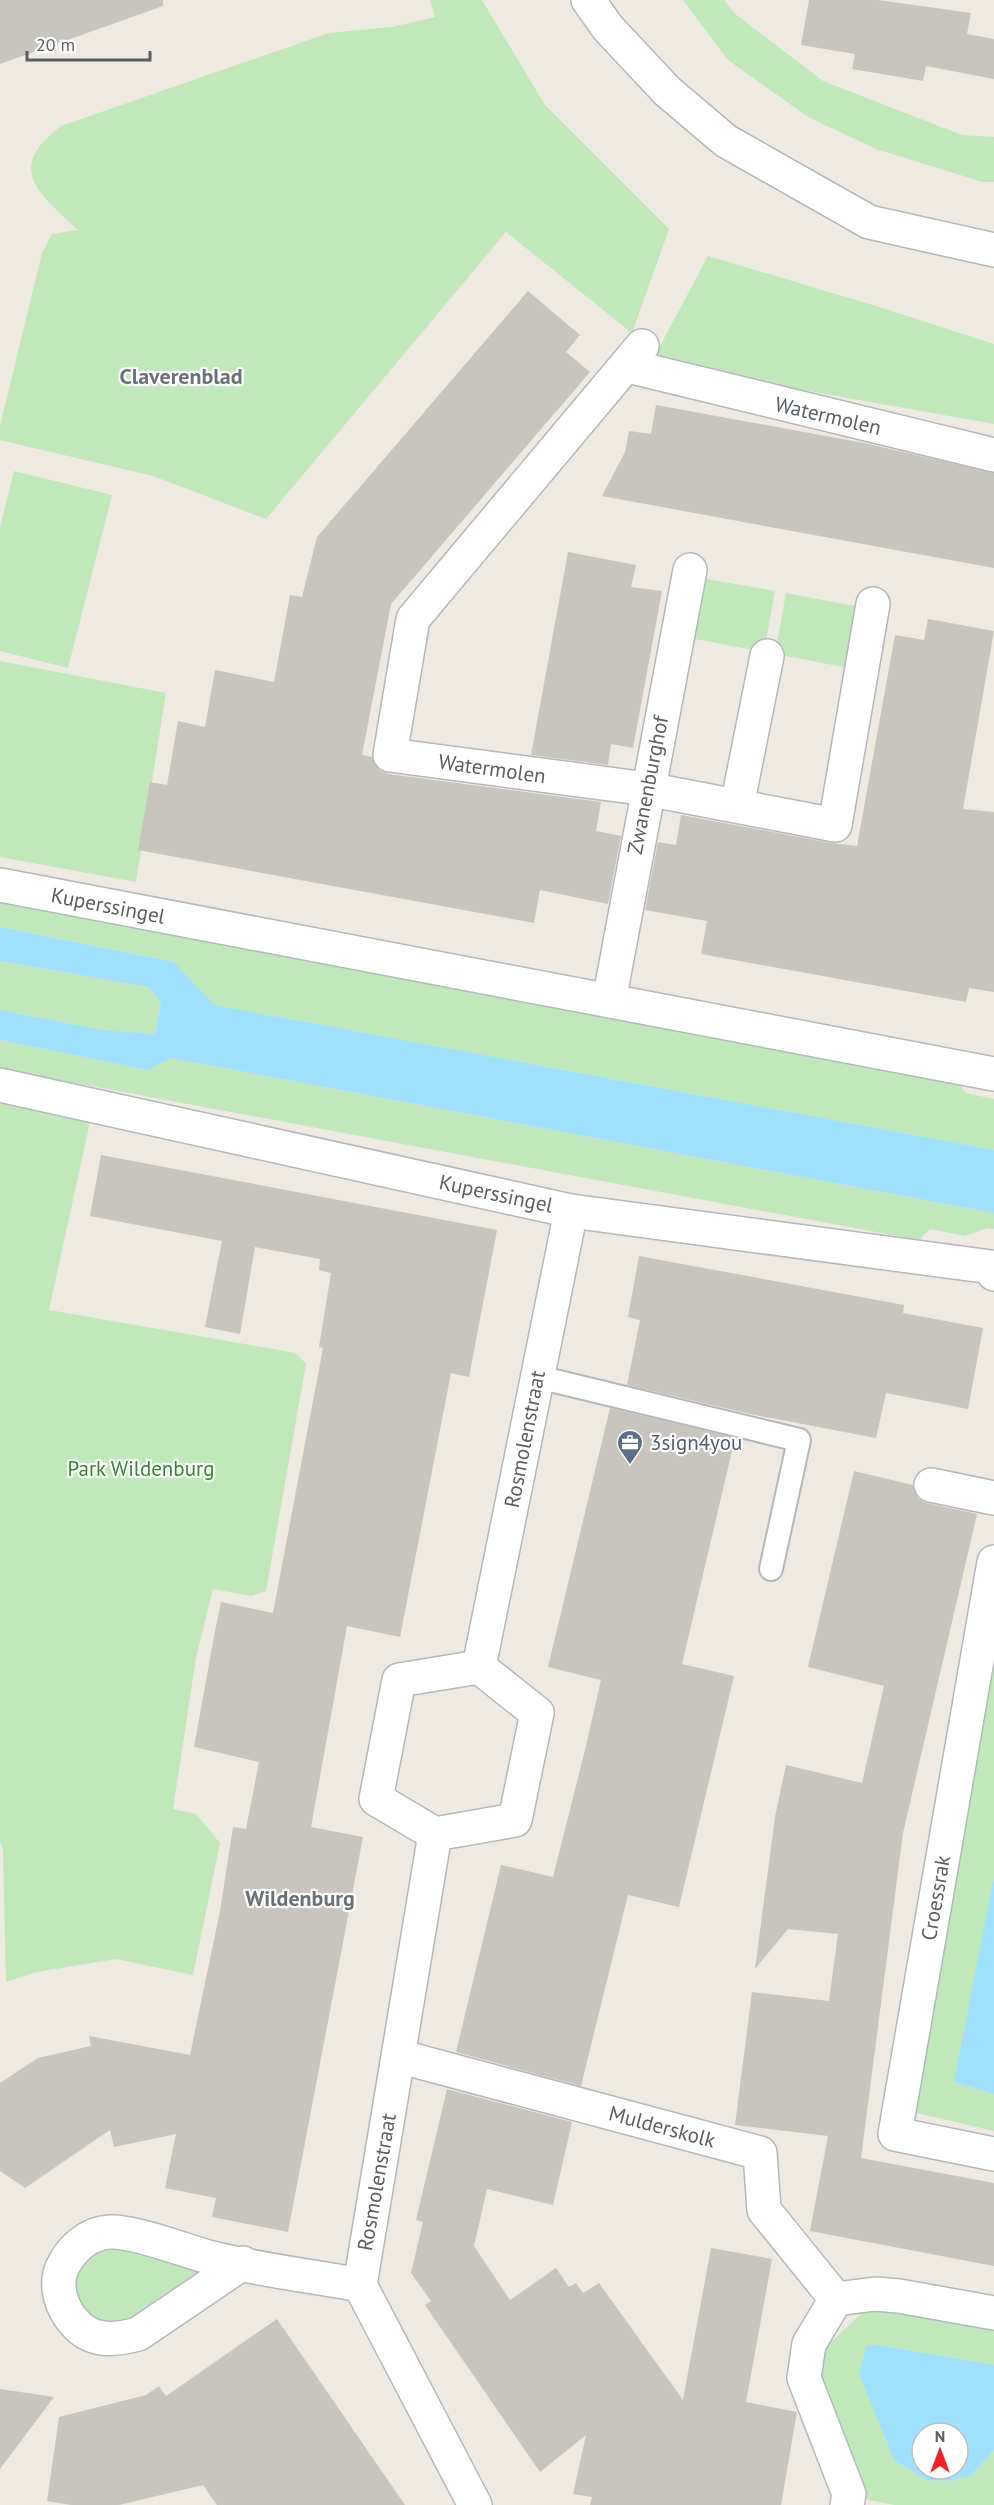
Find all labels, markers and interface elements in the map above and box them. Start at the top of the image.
scale bar [27,24,150,62]
text: 20 m [36,33,75,56]
district label: Claverenblad [119,362,243,390]
street label: Watermolen [772,390,884,441]
street label: Zwanenburghof [621,712,674,856]
street label: Watermolen [437,748,548,789]
street label: Kuperssingel [49,881,167,930]
street label: Kuperssingel [437,1168,555,1219]
street label: Rosmolenstraat [498,1368,551,1510]
office icon: 3sign4you [615,1428,645,1466]
place label: 3sign4you [650,1429,742,1456]
park label: Park Wildenburg [68,1455,214,1482]
street label: Croessrak [915,1853,956,1943]
district label: Wildenburg [245,1884,355,1912]
street label: Mulderskolk [606,2099,718,2154]
street label: Rosmolenstraat [351,2111,402,2253]
north arrow [910,2421,970,2481]
text: N [935,2426,945,2446]

